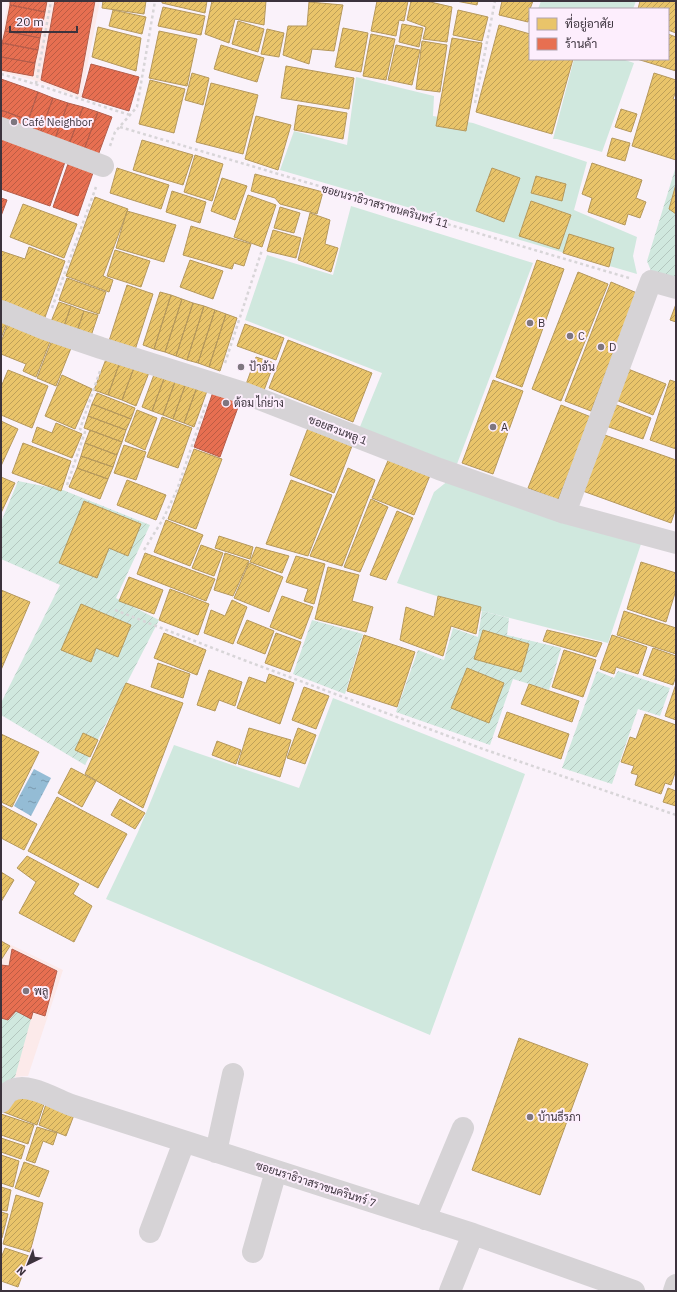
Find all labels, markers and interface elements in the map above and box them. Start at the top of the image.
scale bar [10,8,77,34]
legend [529,8,669,60]
text: ที่อยู่อาศัย [565,13,614,32]
text: 20 m [16,14,44,29]
text: ร้านค้า [565,36,597,51]
place label: Café Neighbor [22,115,92,129]
marker: Café Neighbor [9,117,19,127]
street label: ซอยนราธิวาสราชนครินทร์ 11 [320,180,451,231]
place label: B [538,316,545,330]
marker: B [525,318,535,328]
place label: C [578,329,585,343]
marker: C [565,331,575,341]
place label: D [609,340,616,354]
marker: D [596,342,606,352]
place label: ป้าอ้น [249,360,275,374]
marker: ป้าอ้น [236,362,246,372]
place label: ต้อม ไก่ย่าง [234,395,284,410]
marker: ต้อม ไก่ย่าง [221,398,231,408]
street label: ซอยสวนพลู 1 [306,412,370,449]
place label: A [501,420,508,434]
marker: A [488,422,498,432]
place label: พลู [34,984,48,999]
marker: พลู [21,986,31,996]
place label: บ้านธีรภา [538,1109,581,1124]
marker: บ้านธีรภา [525,1112,535,1122]
street label: ซอยนราธิวาสราชนครินทร์ 7 [254,1157,378,1210]
north arrow [8,1244,48,1284]
text: N [13,1263,29,1279]

